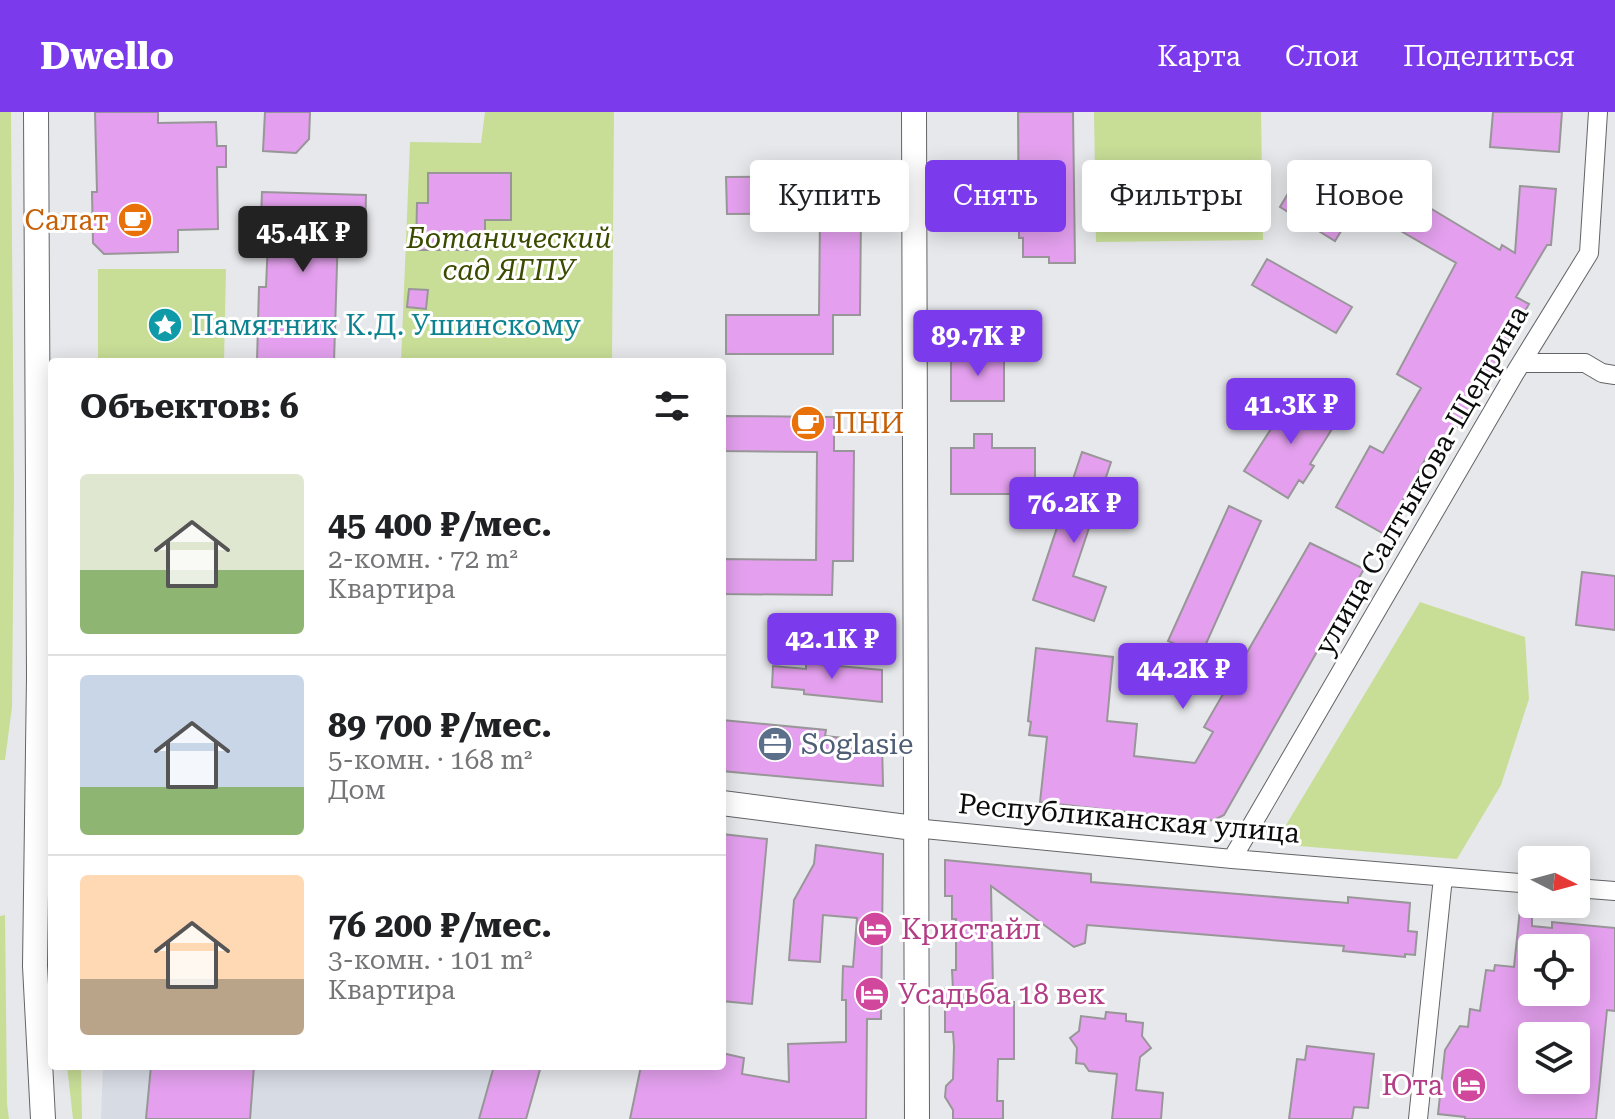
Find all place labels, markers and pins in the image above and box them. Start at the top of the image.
cafe icon: Салат [116,201,154,239]
place label: Салат [25,204,109,237]
pin: 45.4K ₽ [229,206,377,274]
place icon: Памятник К.Д. Ушинскому [146,306,184,344]
place label: Памятник К.Д. Ушинскому [191,309,581,342]
pin: 89.7K ₽ [904,310,1052,378]
pin: 41.3K ₽ [1217,378,1365,446]
cafe icon: ПНИ [789,404,827,442]
place label: ПНИ [834,407,904,440]
pin: 76.2K ₽ [1000,477,1148,545]
pin: 42.1K ₽ [758,613,906,681]
pin: 44.2K ₽ [1109,643,1257,711]
office icon: Soglasie [756,725,794,763]
place label: Soglasie [801,728,913,761]
hotel icon: Кристайл [856,910,894,948]
place label: Кристайл [901,913,1041,946]
hotel icon: Усадьба 18 век [853,975,891,1013]
place label: Усадьба 18 век [898,978,1105,1011]
hotel icon: Юта [1450,1066,1488,1104]
place label: Юта [1381,1069,1443,1102]

